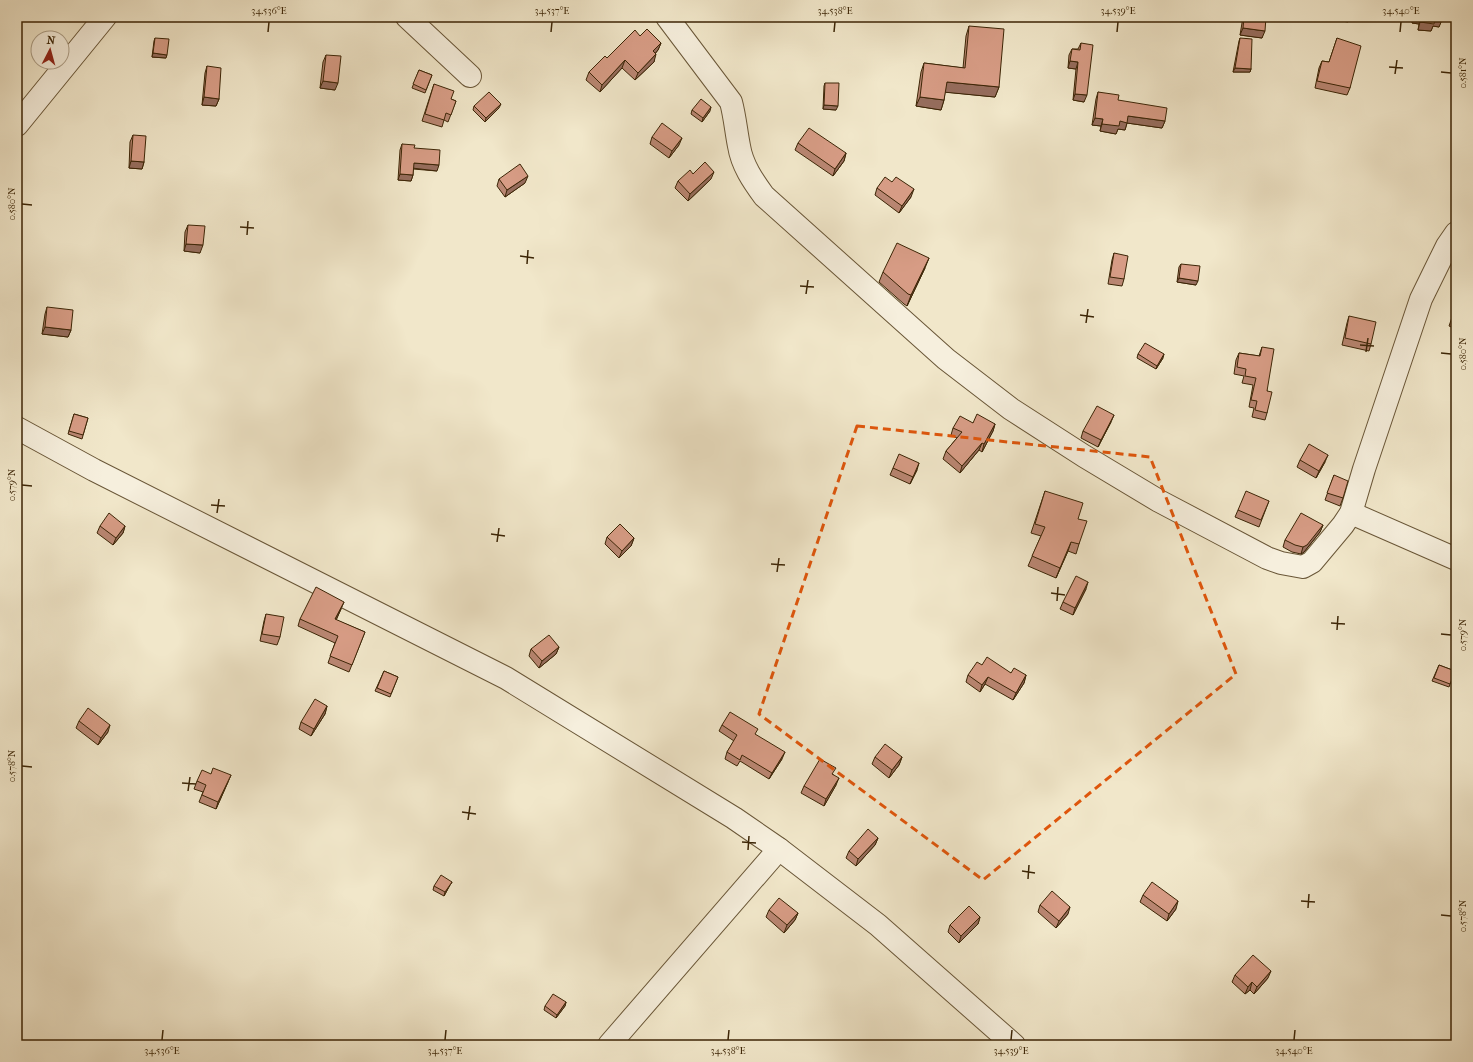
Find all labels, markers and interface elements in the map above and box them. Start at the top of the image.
text: 34.536°E [251,5,287,17]
text: 34.537°E [535,5,569,17]
text: 34.538°E [818,5,853,17]
text: 34.539°E [1100,5,1136,17]
text: 34.540°E [1382,5,1420,17]
north arrow [30,30,70,70]
text: N [46,34,56,48]
text: 0.581°N [1457,57,1469,89]
text: 0.580°N [6,187,18,221]
text: 0.580°N [1457,337,1469,371]
text: 0.579°N [6,468,18,501]
text: 0.579°N [1457,618,1469,651]
text: 0.578°N [6,749,18,782]
text: 0.578°N [1457,899,1469,932]
text: 34.536°E [144,1045,180,1057]
text: 34.537°E [428,1045,462,1057]
text: 34.538°E [711,1045,746,1057]
text: 34.539°E [993,1045,1029,1057]
text: 34.540°E [1275,1045,1313,1057]

